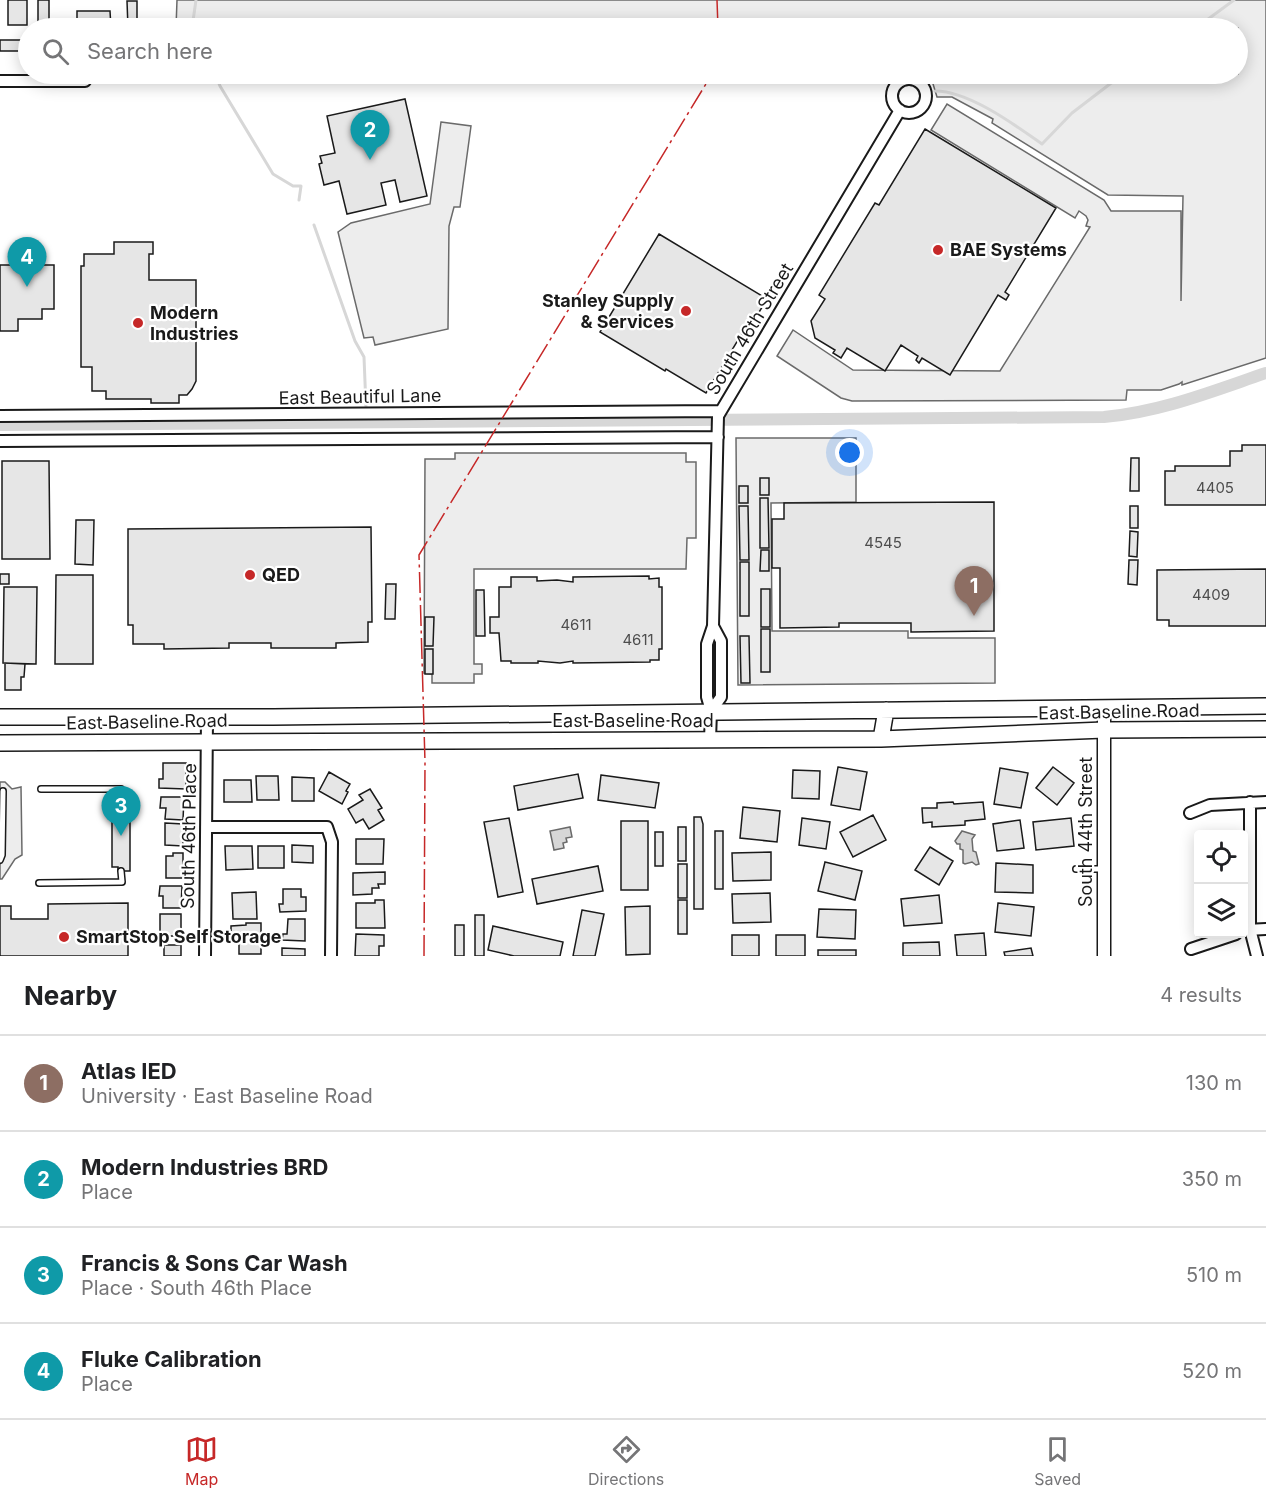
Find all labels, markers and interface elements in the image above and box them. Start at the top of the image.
search box [18,18,1248,84]
icon: search [39,35,72,68]
text: Search here [87,38,213,64]
pin: 2 [350,110,389,160]
pin: 4 [8,238,46,287]
place label: BAE Systems [950,239,1067,260]
marker: BAE Systems [931,243,945,257]
street label: South 46th Street [702,259,797,398]
place label: Stanley Supply & Services [542,290,674,332]
place label: Modern Industries [150,302,239,344]
marker: Stanley Supply & Services [679,304,693,318]
marker: Modern Industries [131,316,145,330]
street label: East Beautiful Lane [278,385,442,408]
your location [835,438,864,467]
house number: 4405 [1196,478,1234,497]
house number: 4545 [864,533,902,552]
place label: QED [262,564,300,585]
pin: 1 [954,566,994,616]
marker: QED [243,568,257,582]
house number: 4409 [1192,585,1230,604]
house number: 4611 [560,615,592,634]
house number: 4611 [622,630,654,649]
street label: East Baseline Road [1038,700,1200,723]
street label: East Baseline Road [66,710,228,733]
street label: East Baseline Road [552,710,714,731]
street label: South 44th Street [1075,757,1096,907]
street label: South 46th Place [177,763,200,909]
pin: 3 [102,786,140,836]
map controls [1194,830,1248,938]
button: locate [1194,830,1248,884]
button: layers [1194,884,1248,938]
place label: SmartStop Self Storage [76,926,282,947]
marker: SmartStop Self Storage [57,930,71,944]
text: Nearby [24,980,117,1011]
text: 4 results [1160,983,1242,1007]
text: Atlas IED [81,1058,177,1084]
text: 1 [39,1071,48,1095]
text: 130 m [1186,1071,1242,1095]
text: University · East Baseline Road [81,1084,373,1108]
text: Modern Industries BRD [81,1154,328,1180]
text: 2 [37,1167,50,1191]
text: 350 m [1182,1167,1242,1191]
text: Place [81,1180,133,1204]
text: Francis & Sons Car Wash [81,1250,348,1276]
text: 3 [37,1263,50,1287]
text: 510 m [1186,1263,1242,1287]
text: Place · South 46th Place [81,1276,312,1300]
text: Fluke Calibration [81,1346,262,1372]
text: 4 [37,1359,50,1383]
text: 520 m [1182,1359,1242,1383]
text: Place [81,1372,133,1396]
tab: Map [185,1433,218,1489]
tab: Directions [588,1433,664,1489]
tab: Saved [1034,1433,1081,1489]

